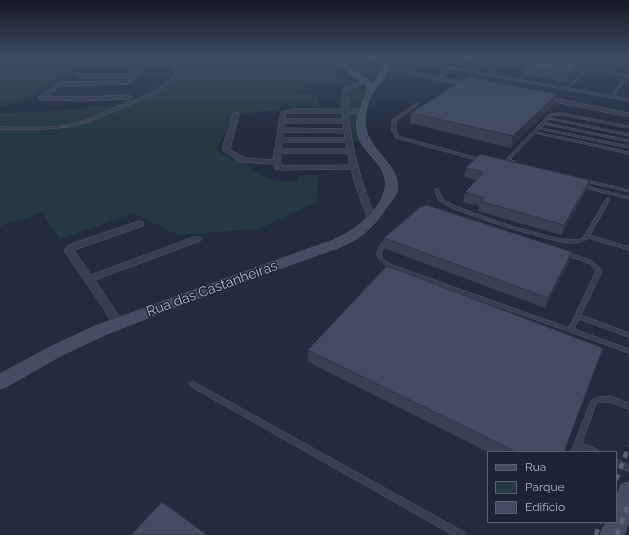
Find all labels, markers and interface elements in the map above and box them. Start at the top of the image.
street label: Rua das Castanheiras [144,257,280,321]
legend [487,451,617,523]
text: Rua [525,460,546,474]
text: Parque [525,480,565,494]
text: Edifício [525,500,565,514]

